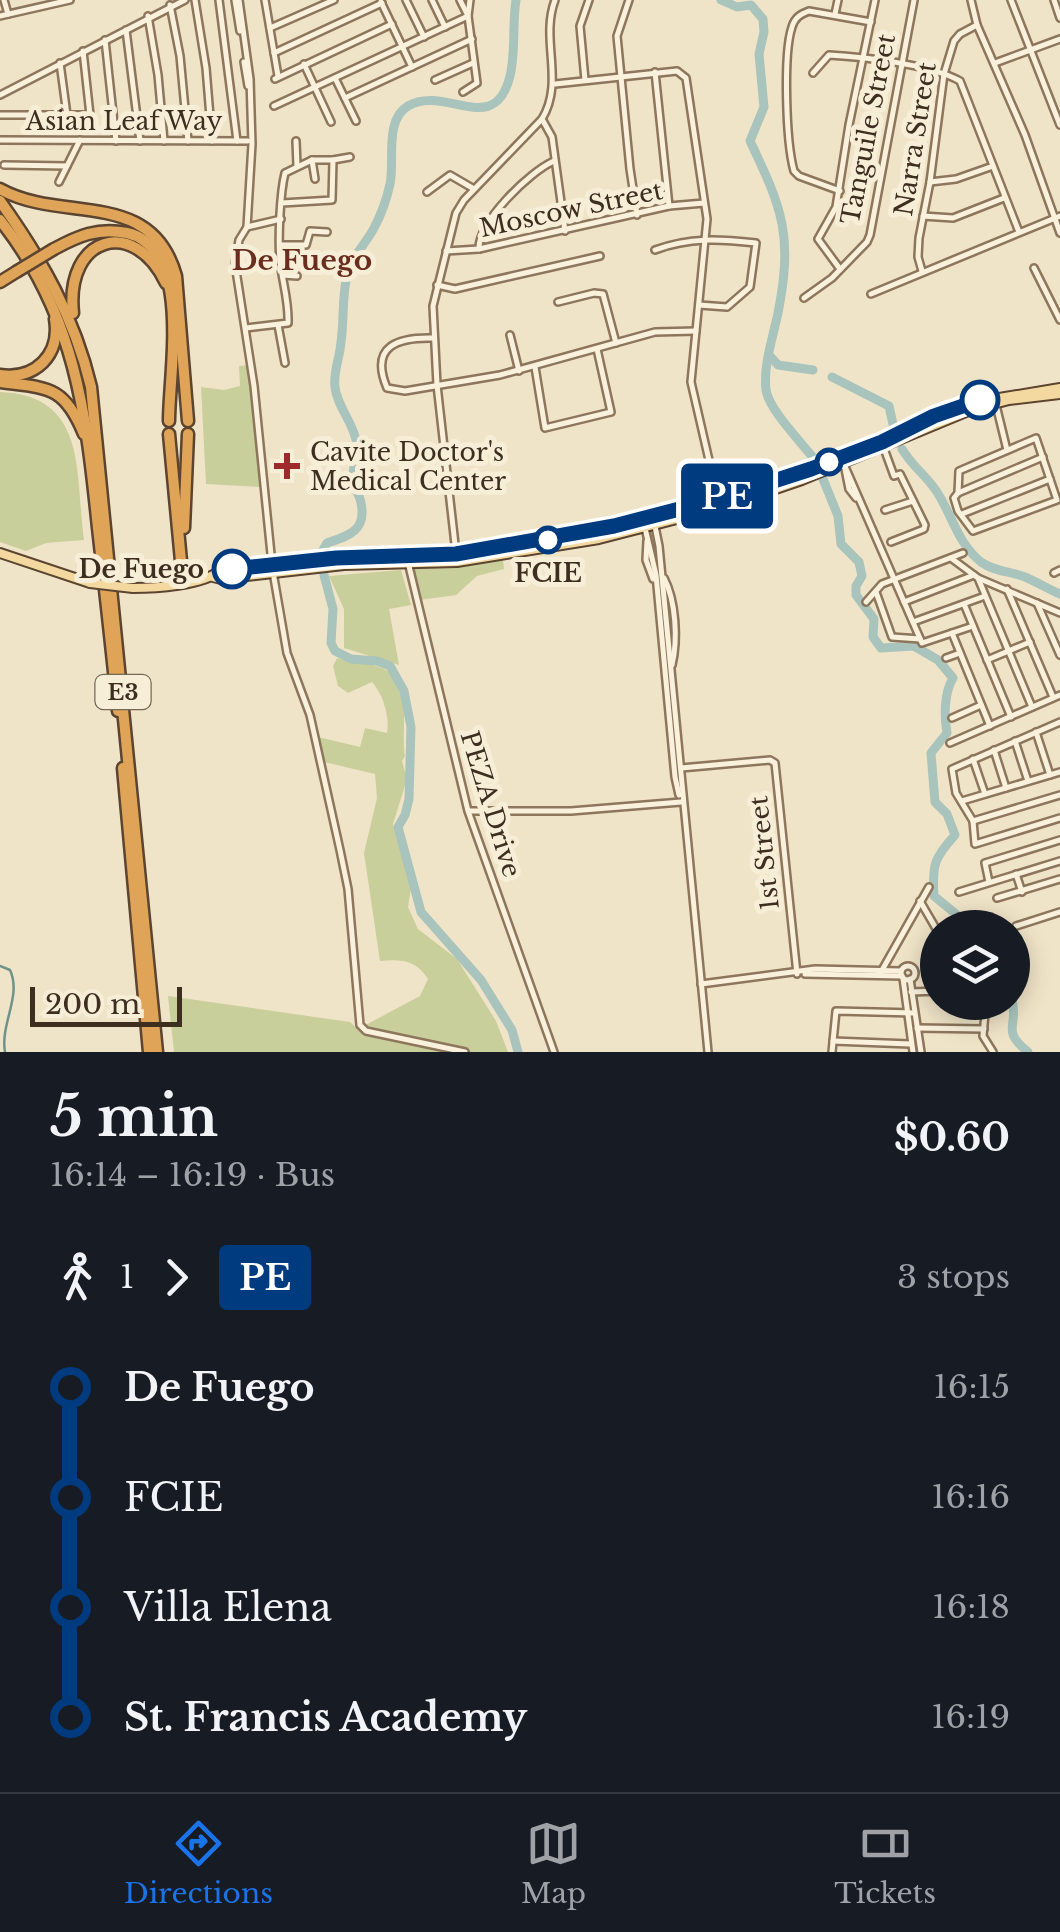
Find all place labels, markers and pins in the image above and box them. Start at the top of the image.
unlabelled marker [961,381,999,419]
place label: Cavite Doctor's Medical Center [310,437,506,497]
unlabelled marker [816,449,842,475]
marker: Cavite Doctor's Medical Center [274,453,300,479]
marker: FCIE [535,527,561,553]
marker: De Fuego [213,550,251,588]
place label: De Fuego [79,554,204,585]
place label: FCIE [514,558,582,589]

